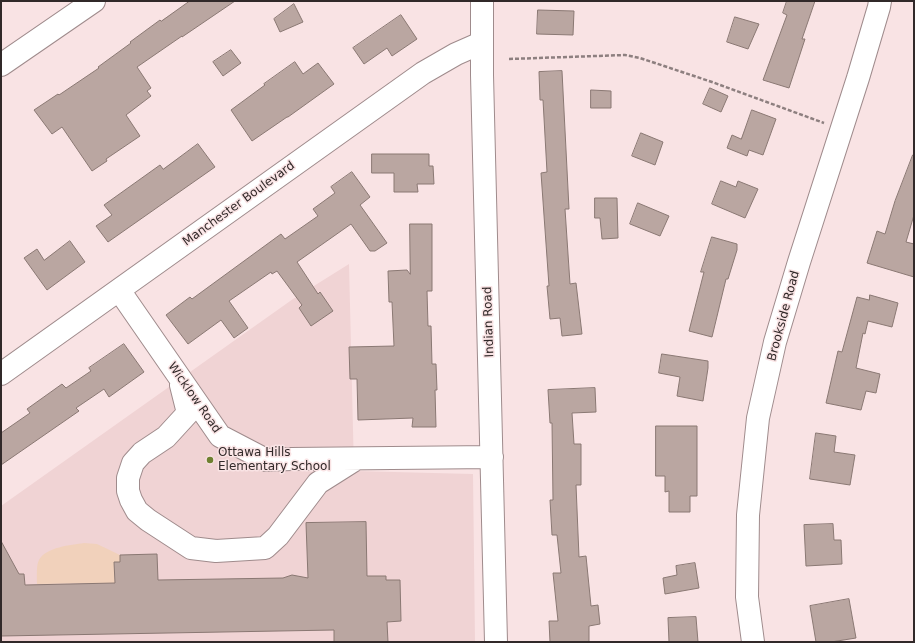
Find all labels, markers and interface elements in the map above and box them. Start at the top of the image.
street label: Manchester Boulevard [180,159,298,249]
street label: Brookside Road [765,269,803,363]
street label: Indian Road [481,286,497,358]
street label: Wicklow Road [164,360,224,436]
place label: Ottawa Hills Elementary School [218,446,331,474]
marker: Ottawa Hills Elementary School [205,455,215,465]

